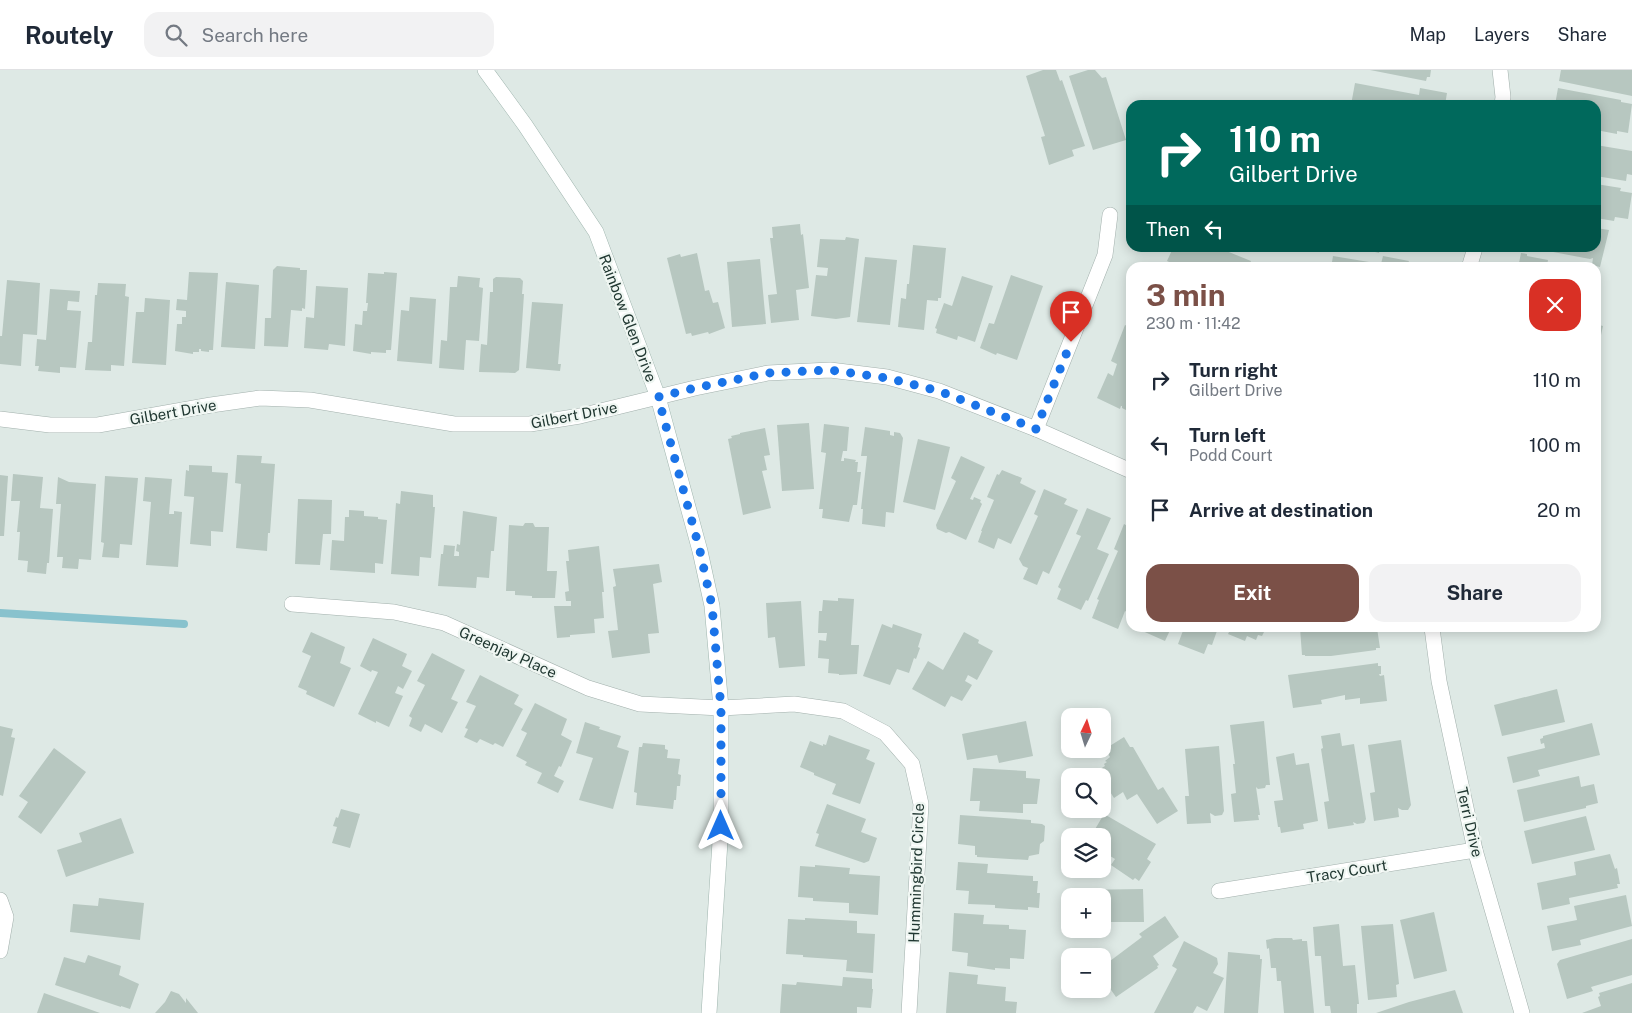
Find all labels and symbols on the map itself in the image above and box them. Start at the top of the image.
street label: Rainbow Glen Drive [596,252,660,384]
pin [1050,291,1092,342]
street label: Gilbert Drive [128,396,218,428]
street label: Gilbert Drive [529,398,619,432]
street label: Greenjay Place [457,623,559,681]
north arrow [1061,708,1111,758]
street label: Terri Drive [1454,785,1486,859]
position arrow [694,799,746,851]
street label: Hummingbird Circle [905,803,927,943]
street label: Tracy Court [1306,856,1388,886]

